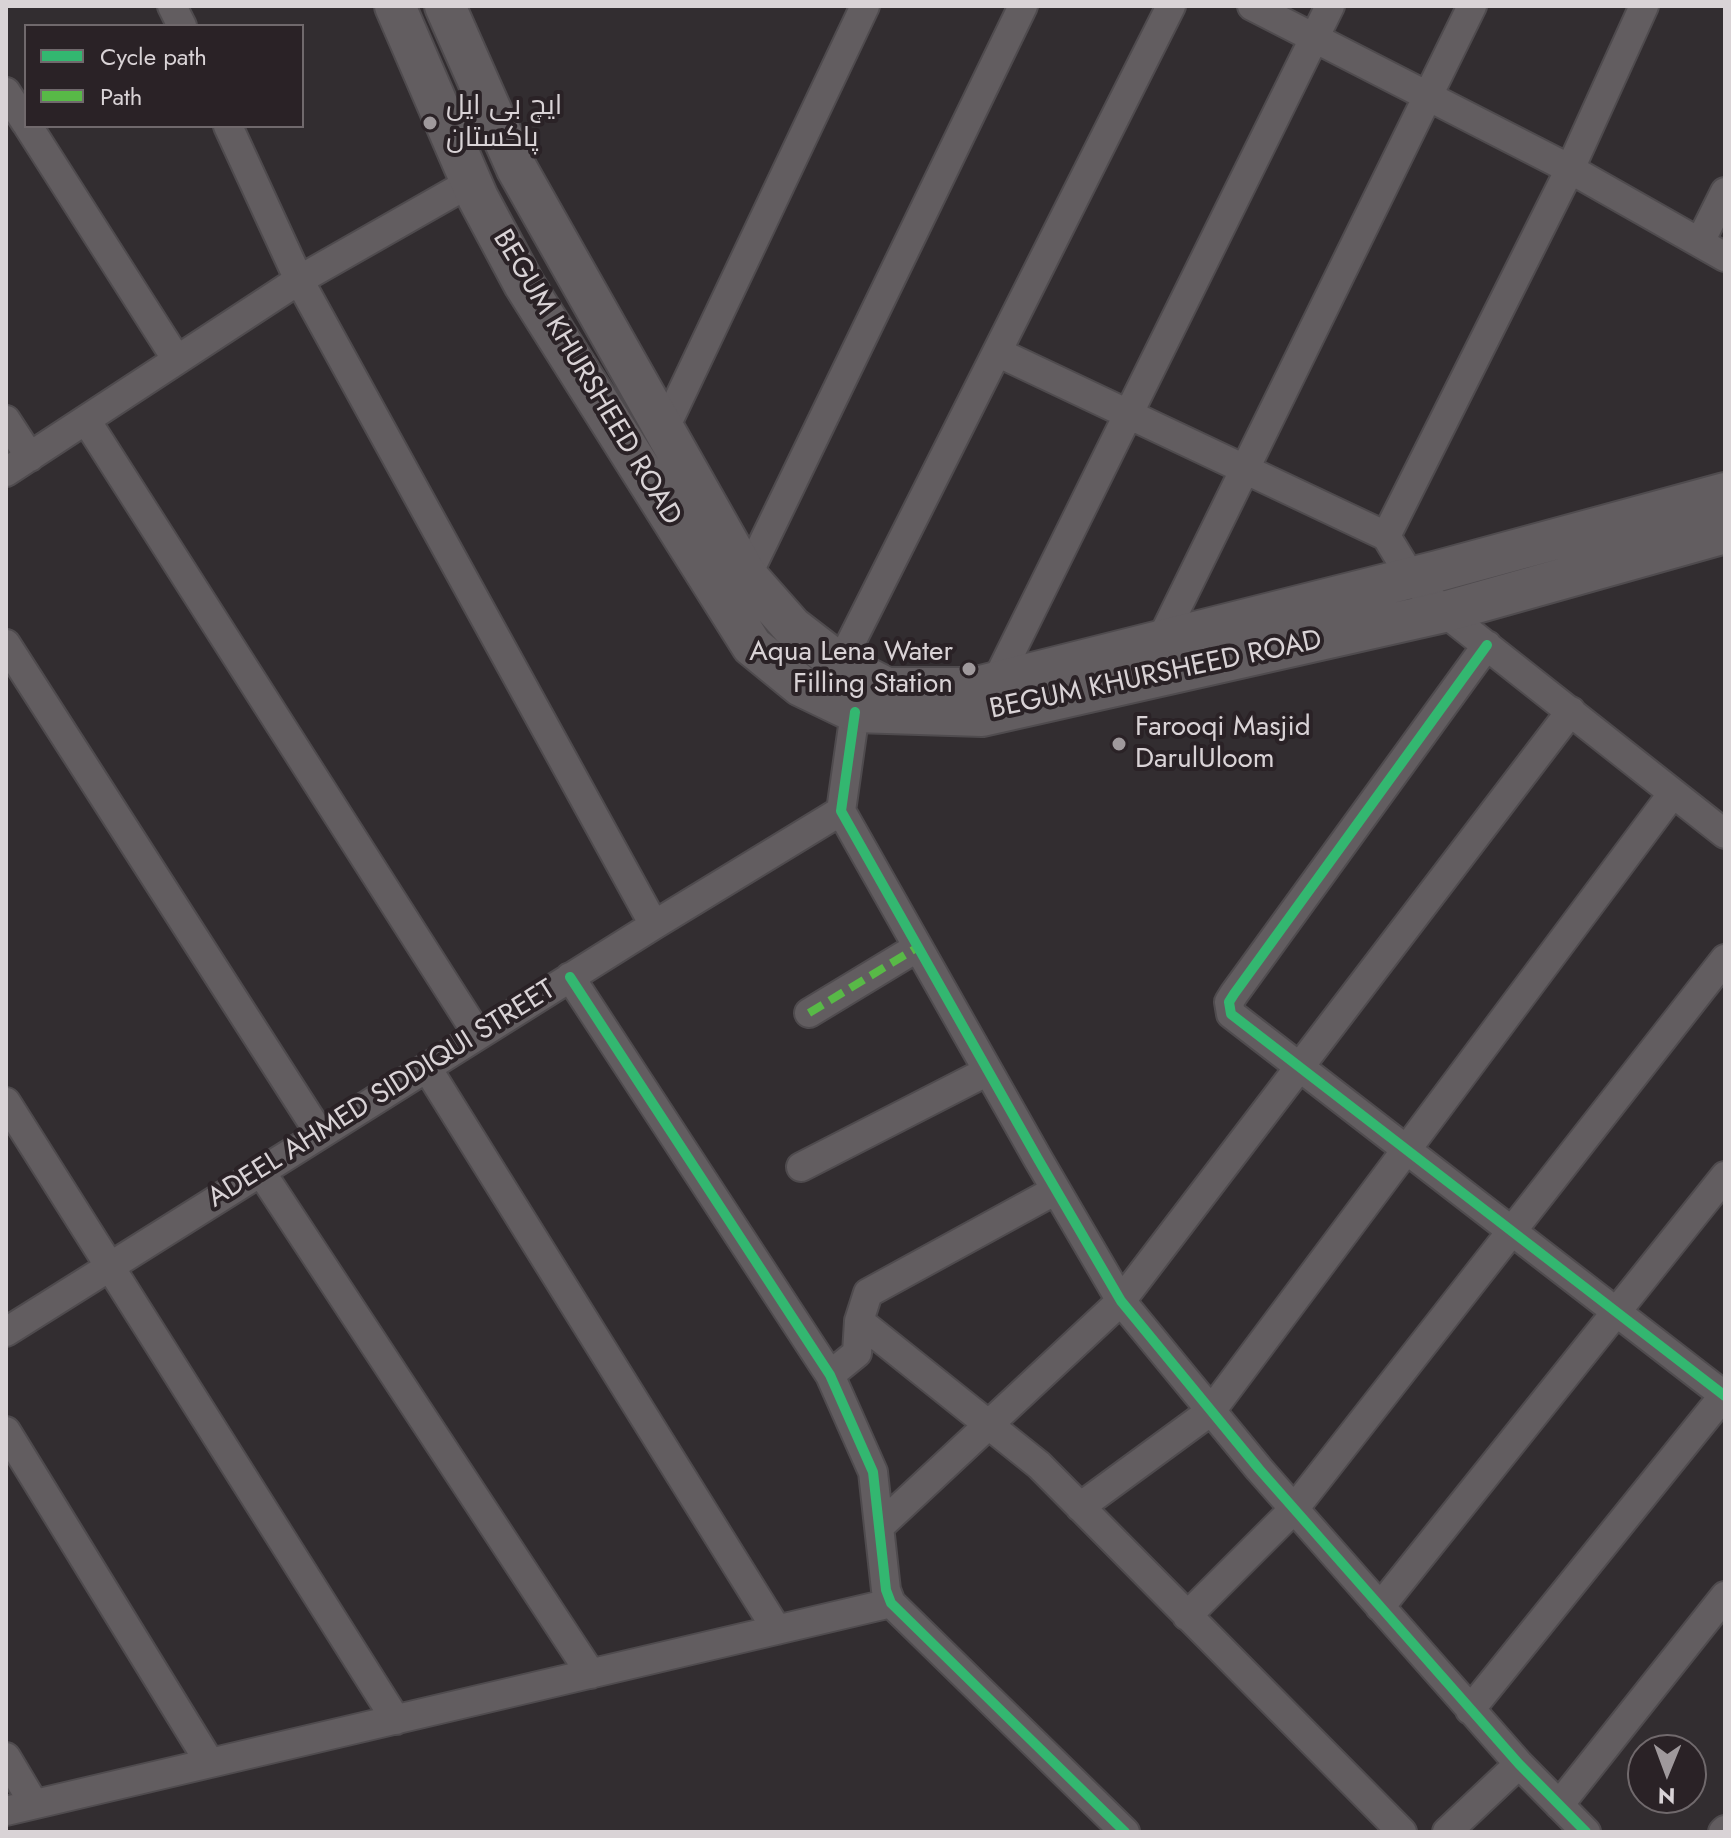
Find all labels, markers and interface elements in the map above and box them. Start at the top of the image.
legend [24,24,304,128]
text: Cycle path [100,39,207,74]
text: Path [100,79,142,114]
place label: ایچ بی ایل پاکستان [446,90,562,156]
marker: ایچ بی ایل پاکستان [421,114,439,132]
street label: BEGUM KHURSHEED ROAD [484,224,688,532]
street label: BEGUM KHURSHEED ROAD [987,624,1325,728]
place label: Aqua Lena Water Filling Station [749,636,953,702]
marker: Aqua Lena Water Filling Station [960,660,978,678]
place label: Farooqi Masjid DarulUloom [1135,711,1311,777]
marker: Farooqi Masjid DarulUloom [1110,735,1128,753]
street label: ADEEL AHMED SIDDIQUI STREET [202,974,562,1216]
north arrow [1627,1734,1707,1814]
text: N [1658,1780,1676,1812]

